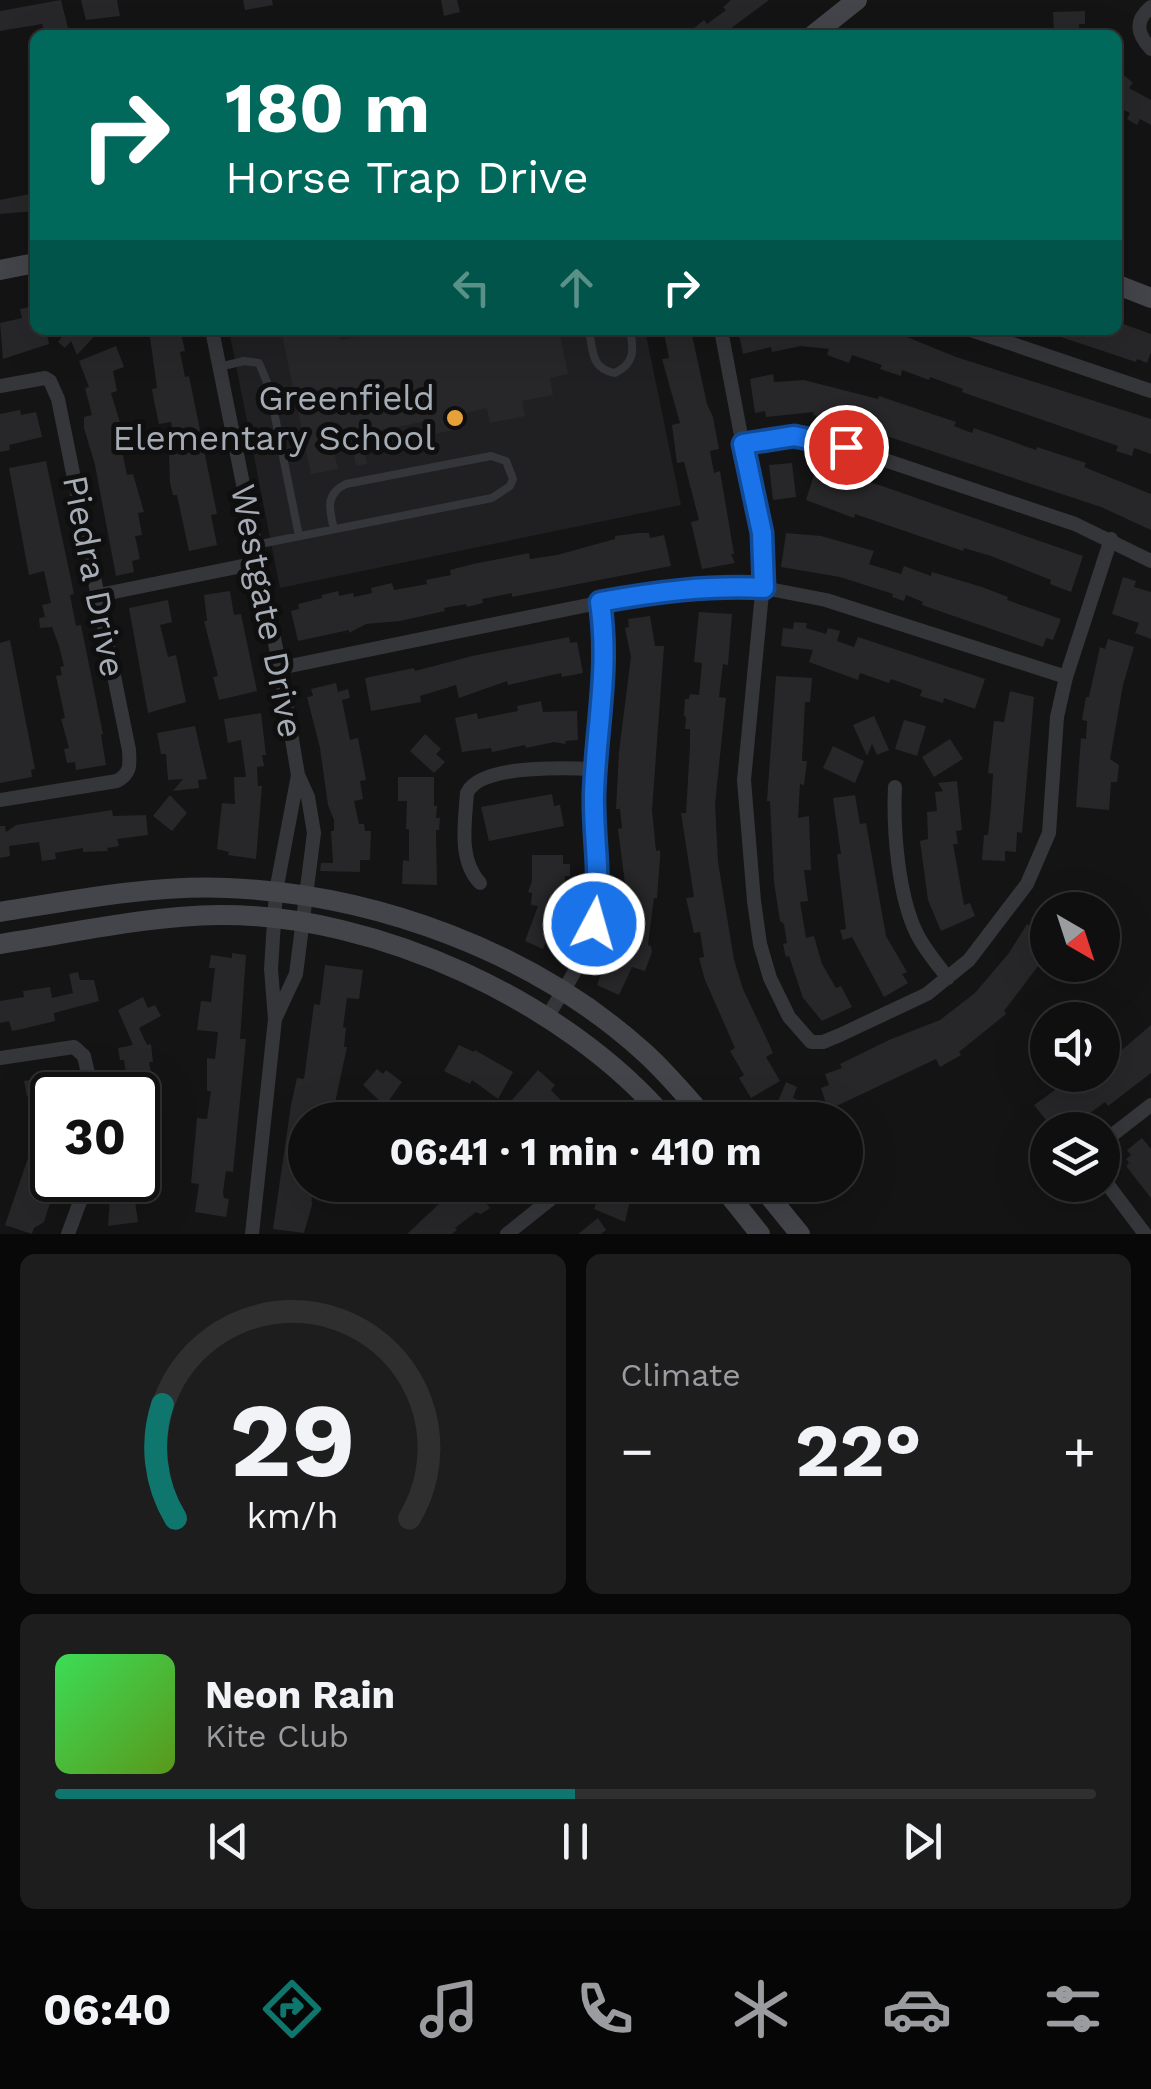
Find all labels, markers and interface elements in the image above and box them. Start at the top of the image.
text: 180 m [225,67,430,149]
icon: right [60,70,190,200]
text: Horse Trap Drive [225,151,589,204]
icon: left [444,260,499,315]
icon: ahead [549,260,604,315]
icon: right [654,260,709,315]
place label: Greenfield Elementary School [113,377,435,459]
pin [804,405,889,490]
marker: Greenfield Elementary School [444,407,466,429]
icon: arrive [819,420,874,475]
street label: Piedra Drive [54,472,134,680]
street label: Westgate Drive [222,481,312,741]
position arrow [542,872,646,976]
north arrow [1030,892,1120,982]
map controls [1030,892,1120,1202]
button: sound [1030,1002,1120,1092]
speed limit sign: 30 [30,1072,160,1202]
button: layers [1030,1112,1120,1202]
text: 06:41 · 1 min · 410 m [389,1130,762,1174]
text: Climate [621,1356,741,1394]
text: 29 [230,1379,356,1501]
text: 22° [795,1406,922,1494]
text: − [621,1419,654,1483]
text: + [1063,1419,1096,1483]
text: km/h [247,1495,339,1537]
text: Neon Rain [205,1673,395,1717]
text: Kite Club [205,1717,349,1755]
icon: previous [201,1814,256,1869]
icon: pause [548,1814,603,1869]
icon: next [895,1814,950,1869]
icon: directions [257,1974,327,2044]
icon: music [414,1974,484,2044]
icon: phone [570,1974,640,2044]
icon: climate [726,1974,796,2044]
icon: car [882,1974,952,2044]
icon: filters [1038,1974,1108,2044]
text: 06:40 [43,1983,171,2036]

